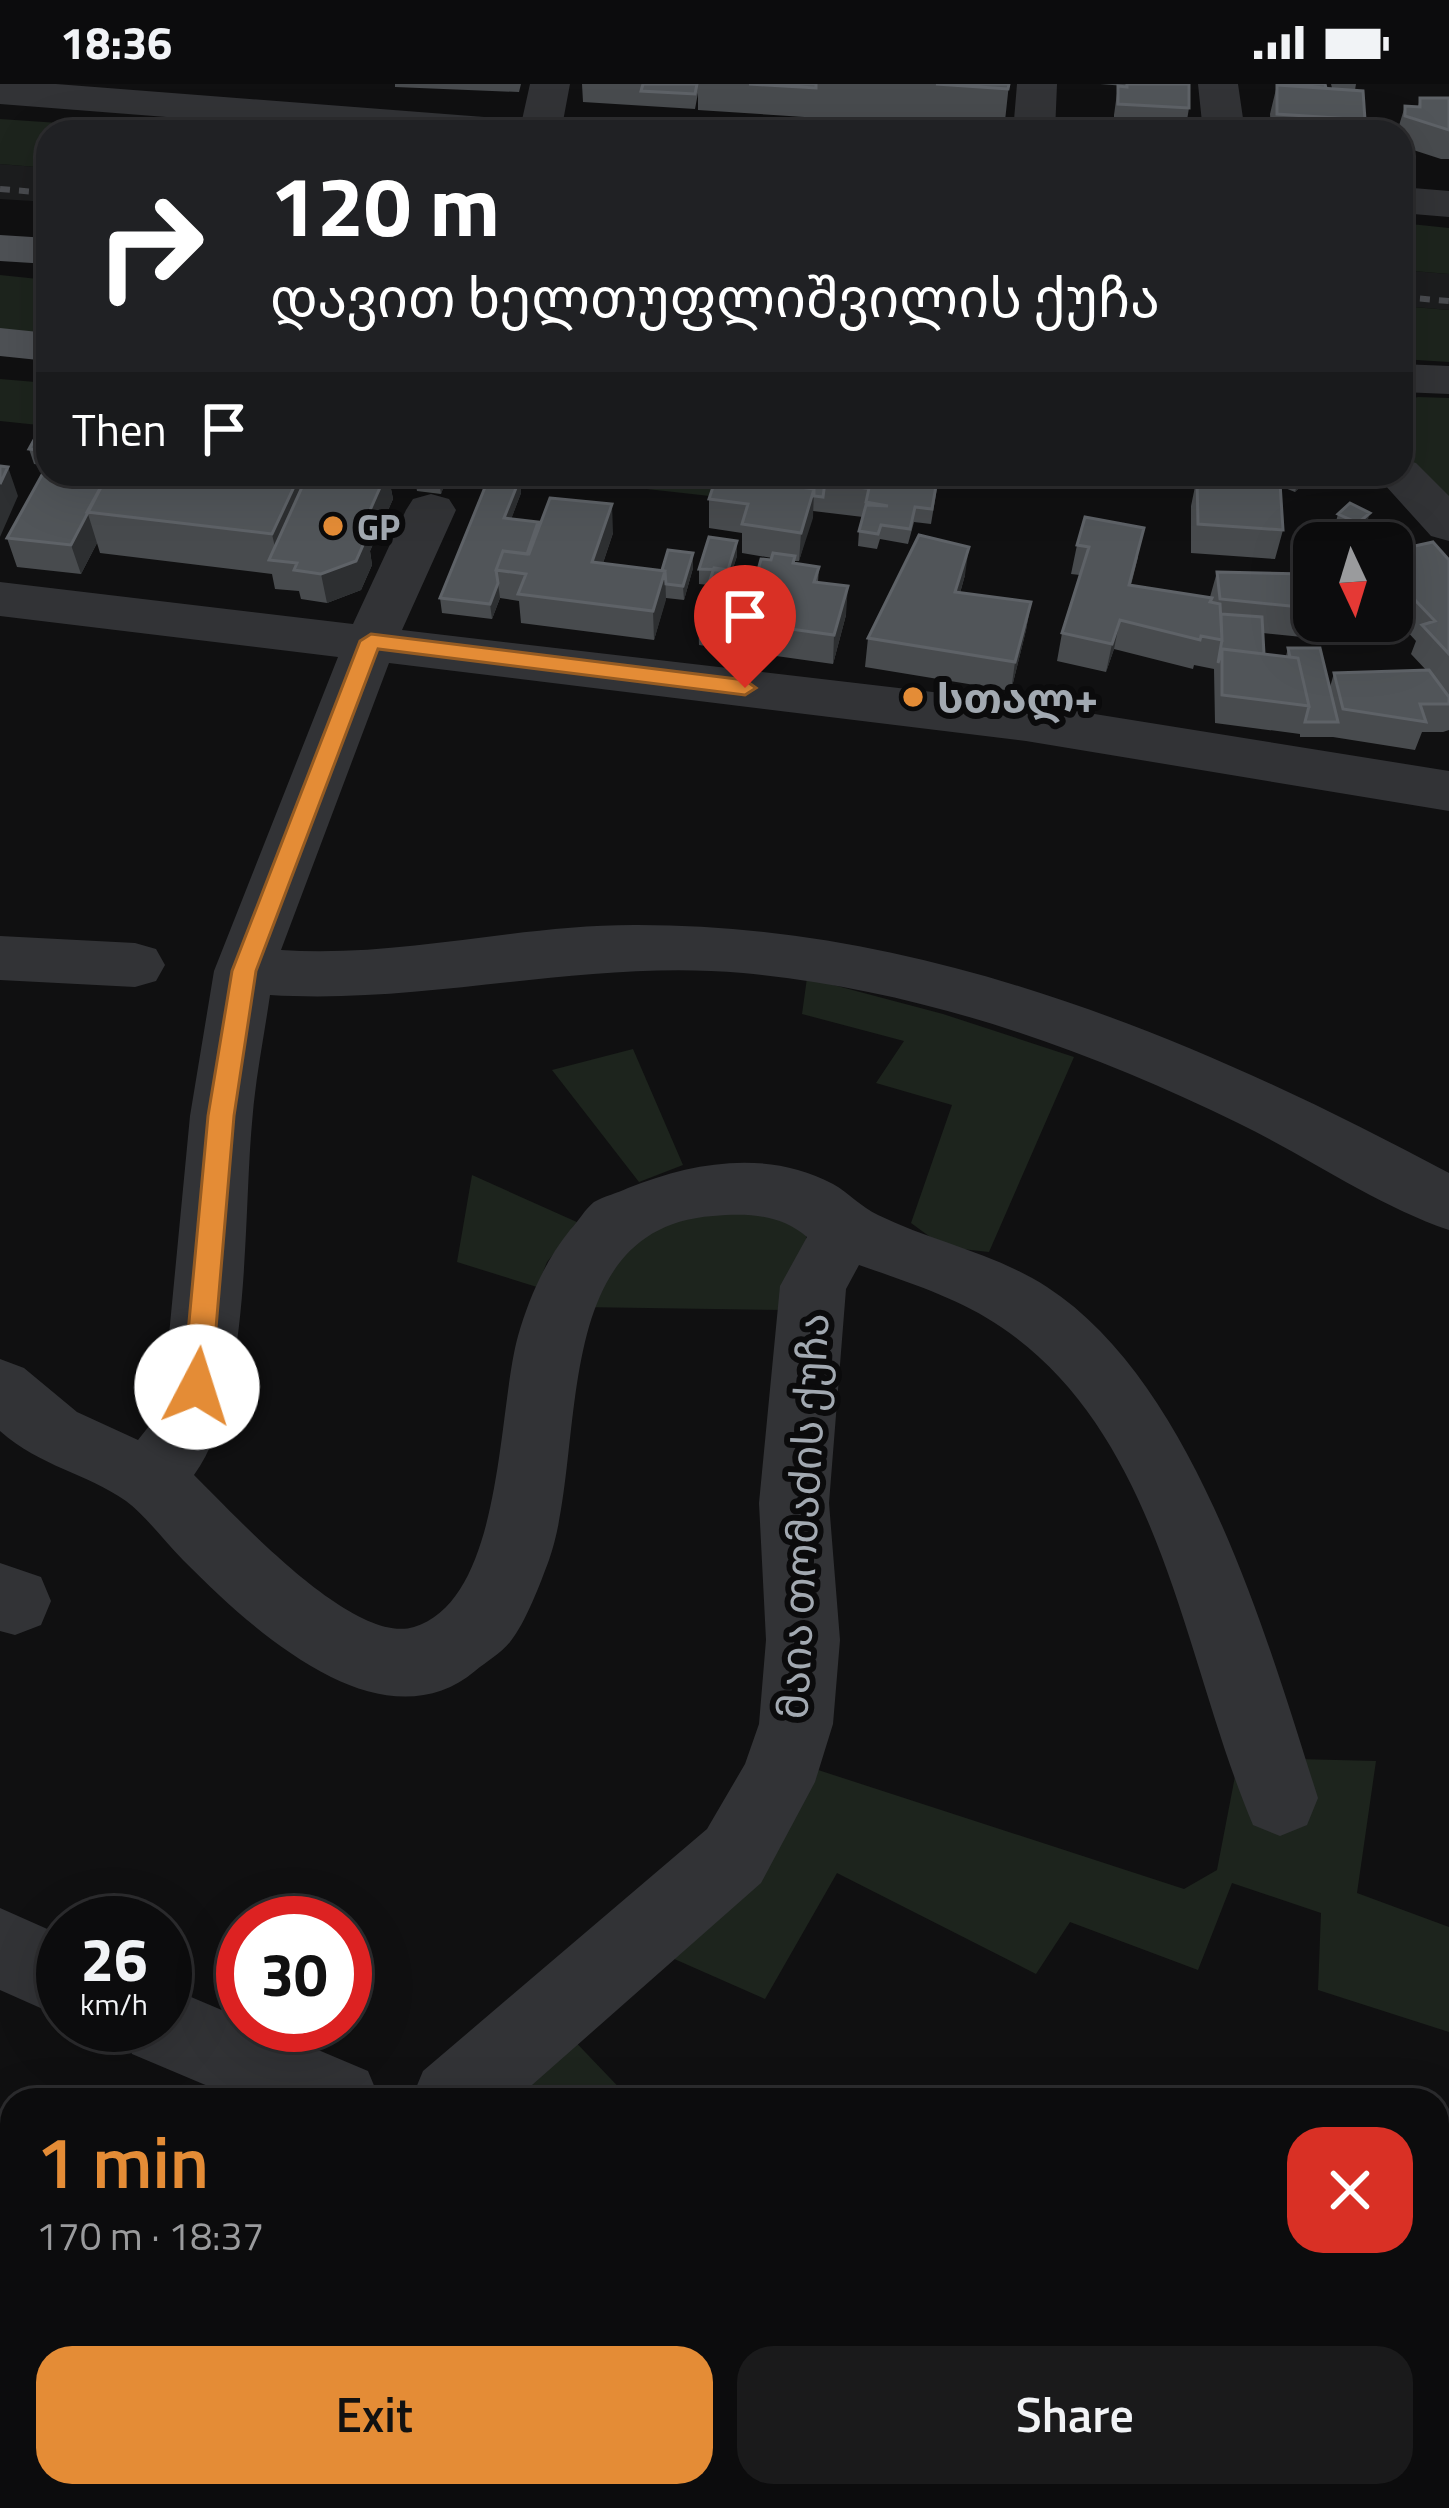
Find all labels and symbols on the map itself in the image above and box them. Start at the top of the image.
place label: GP [357,499,400,554]
marker: GP [320,513,346,539]
north arrow [1293,522,1413,642]
pin [694,565,796,688]
place label: სთალ+ [937,665,1098,729]
marker: სთალ+ [900,684,926,710]
street label: მაია თომაძის ქუჩა [759,1311,845,1721]
position arrow [134,1324,260,1450]
speed limit sign: 30 [216,1896,372,2052]

